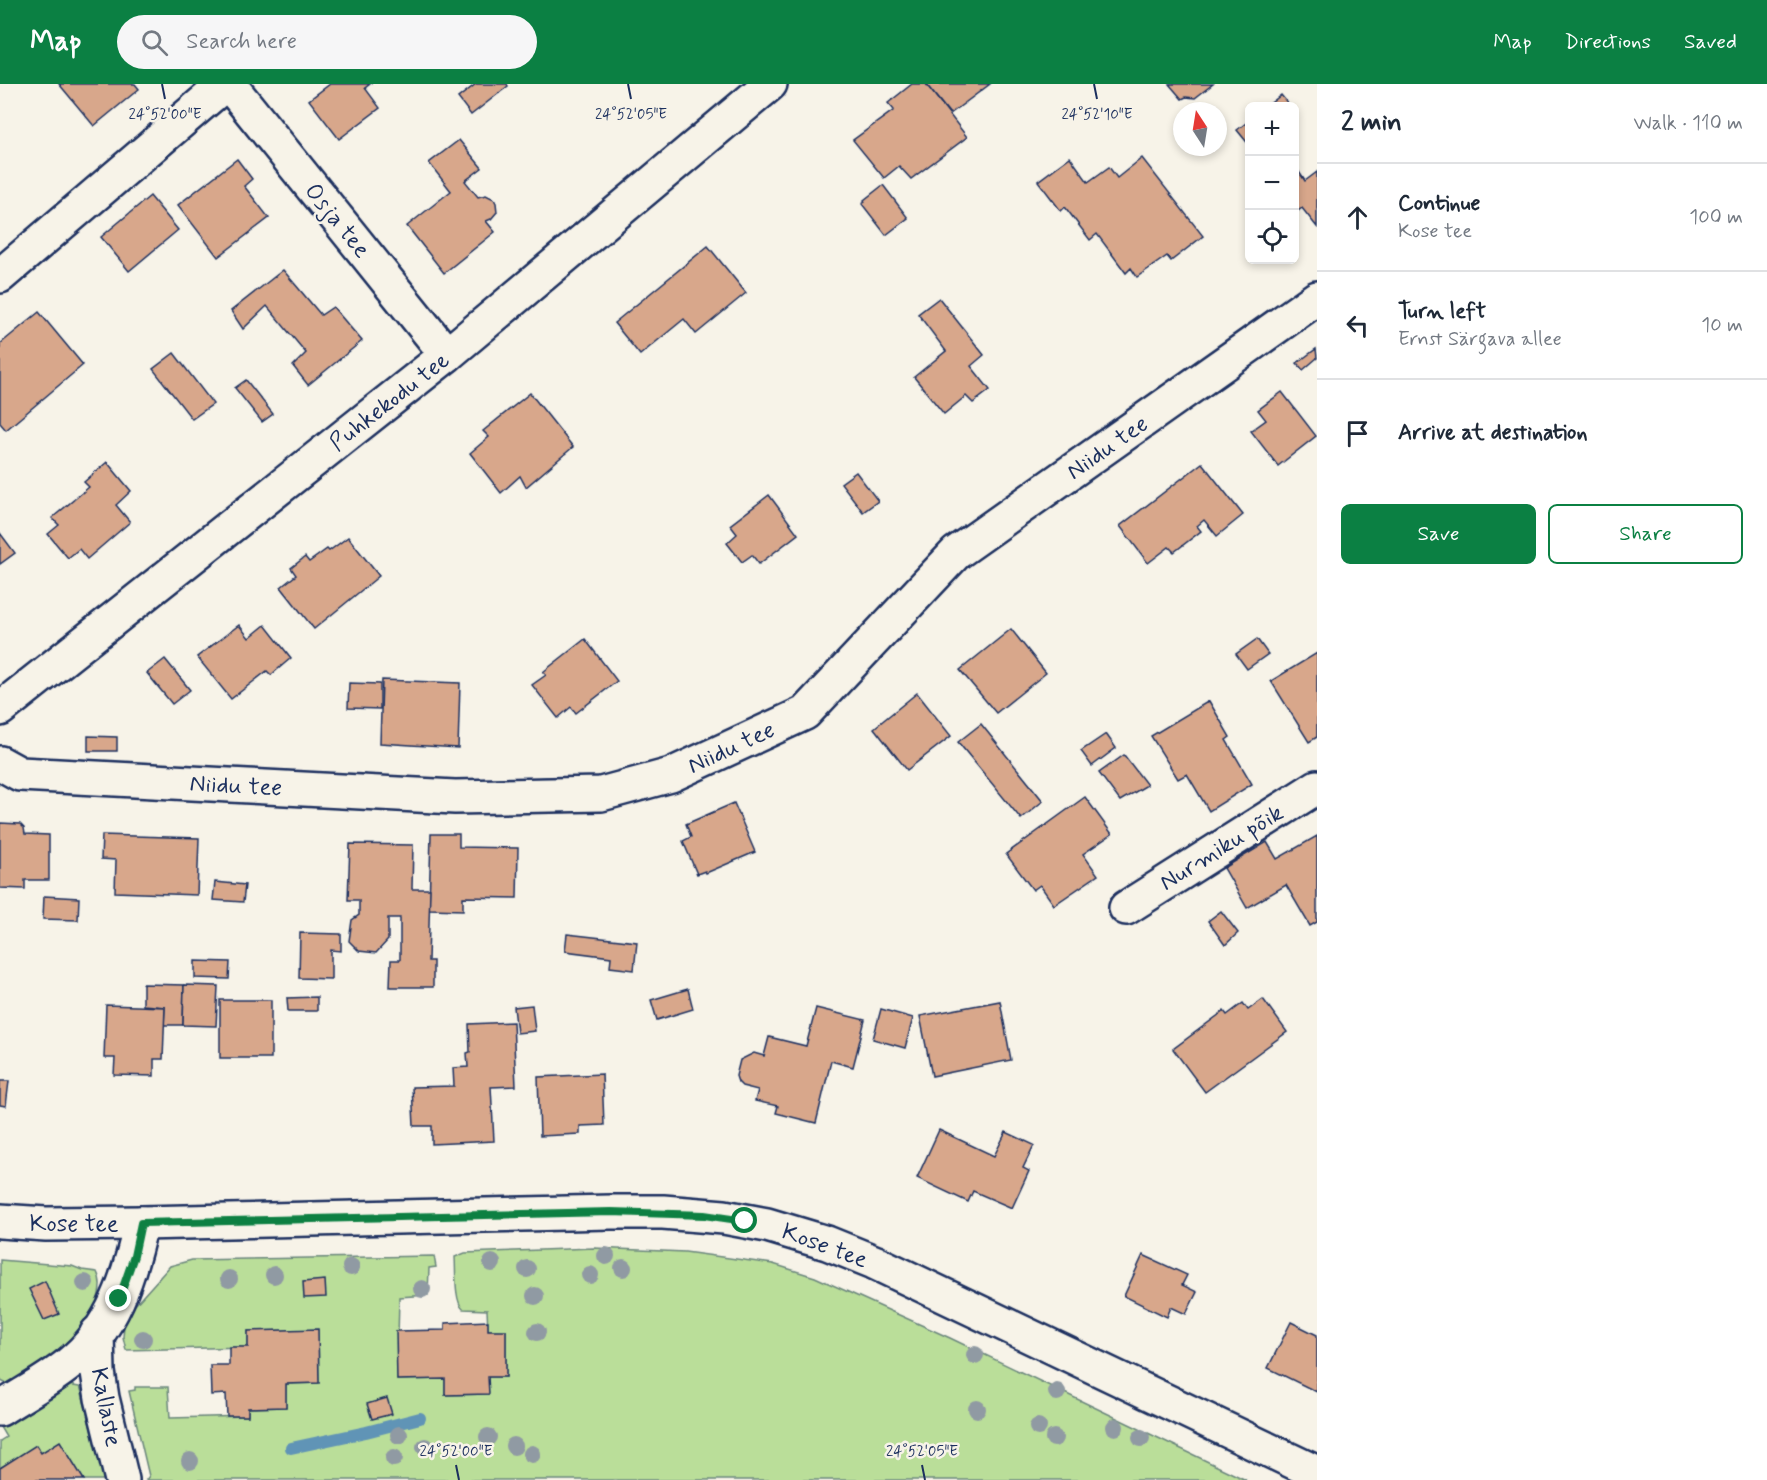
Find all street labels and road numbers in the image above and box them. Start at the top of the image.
street label: Osja tee [297,177,377,265]
street label: Puhkekodu tee [323,345,456,459]
street label: Niidu tee [1061,409,1155,488]
street label: Niidu tee [683,715,780,782]
street label: Niidu tee [189,769,283,804]
street label: Nurmiku põik [1154,798,1289,899]
street label: Kose tee [30,1209,119,1240]
street label: Kose tee [777,1217,872,1276]
street label: Kallaste [83,1365,128,1450]

